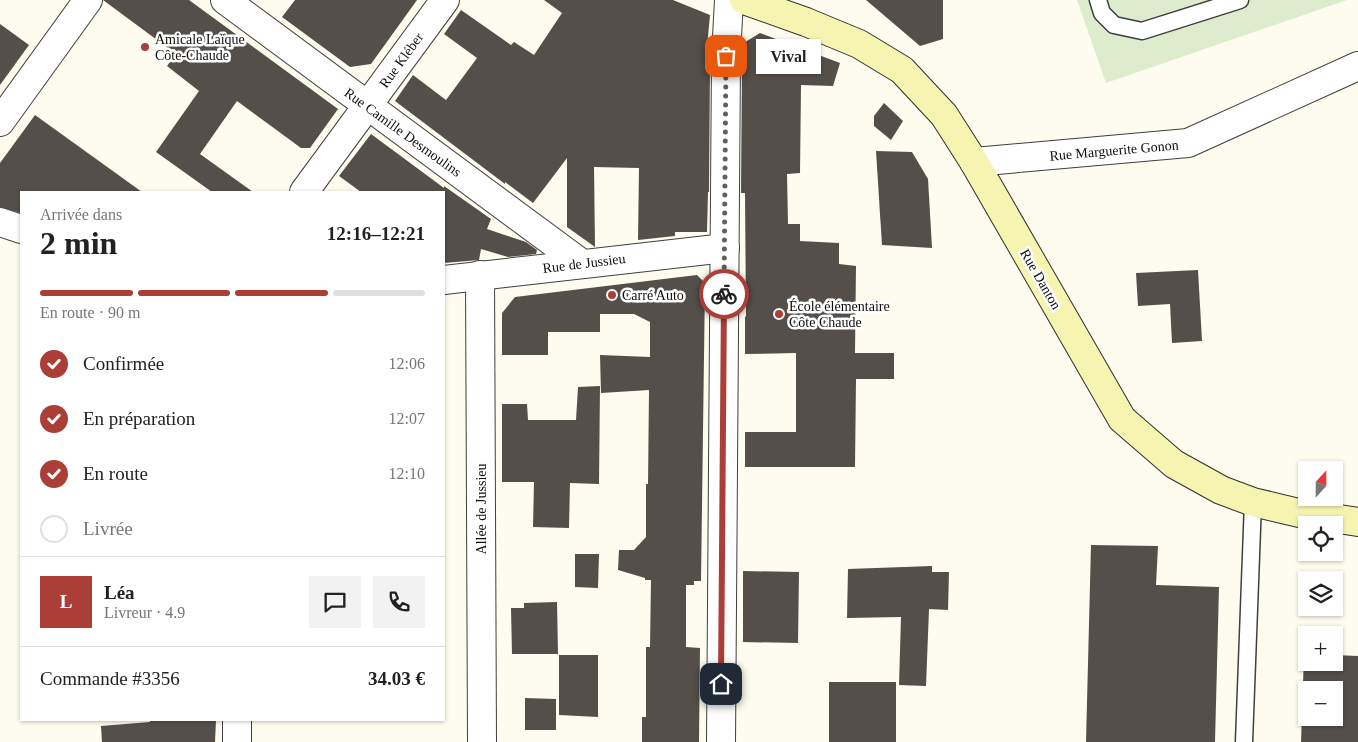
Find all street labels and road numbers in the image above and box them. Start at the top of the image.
street label: Rue Kléber [376,30,427,91]
street label: Rue Camille Desmoulins [341,85,464,180]
street label: Rue Marguerite Gonon [1049,137,1179,164]
street label: Rue Danton [1017,246,1064,312]
street label: Rue de Jussieu [542,251,626,276]
street label: Allée de Jussieu [474,464,489,554]

